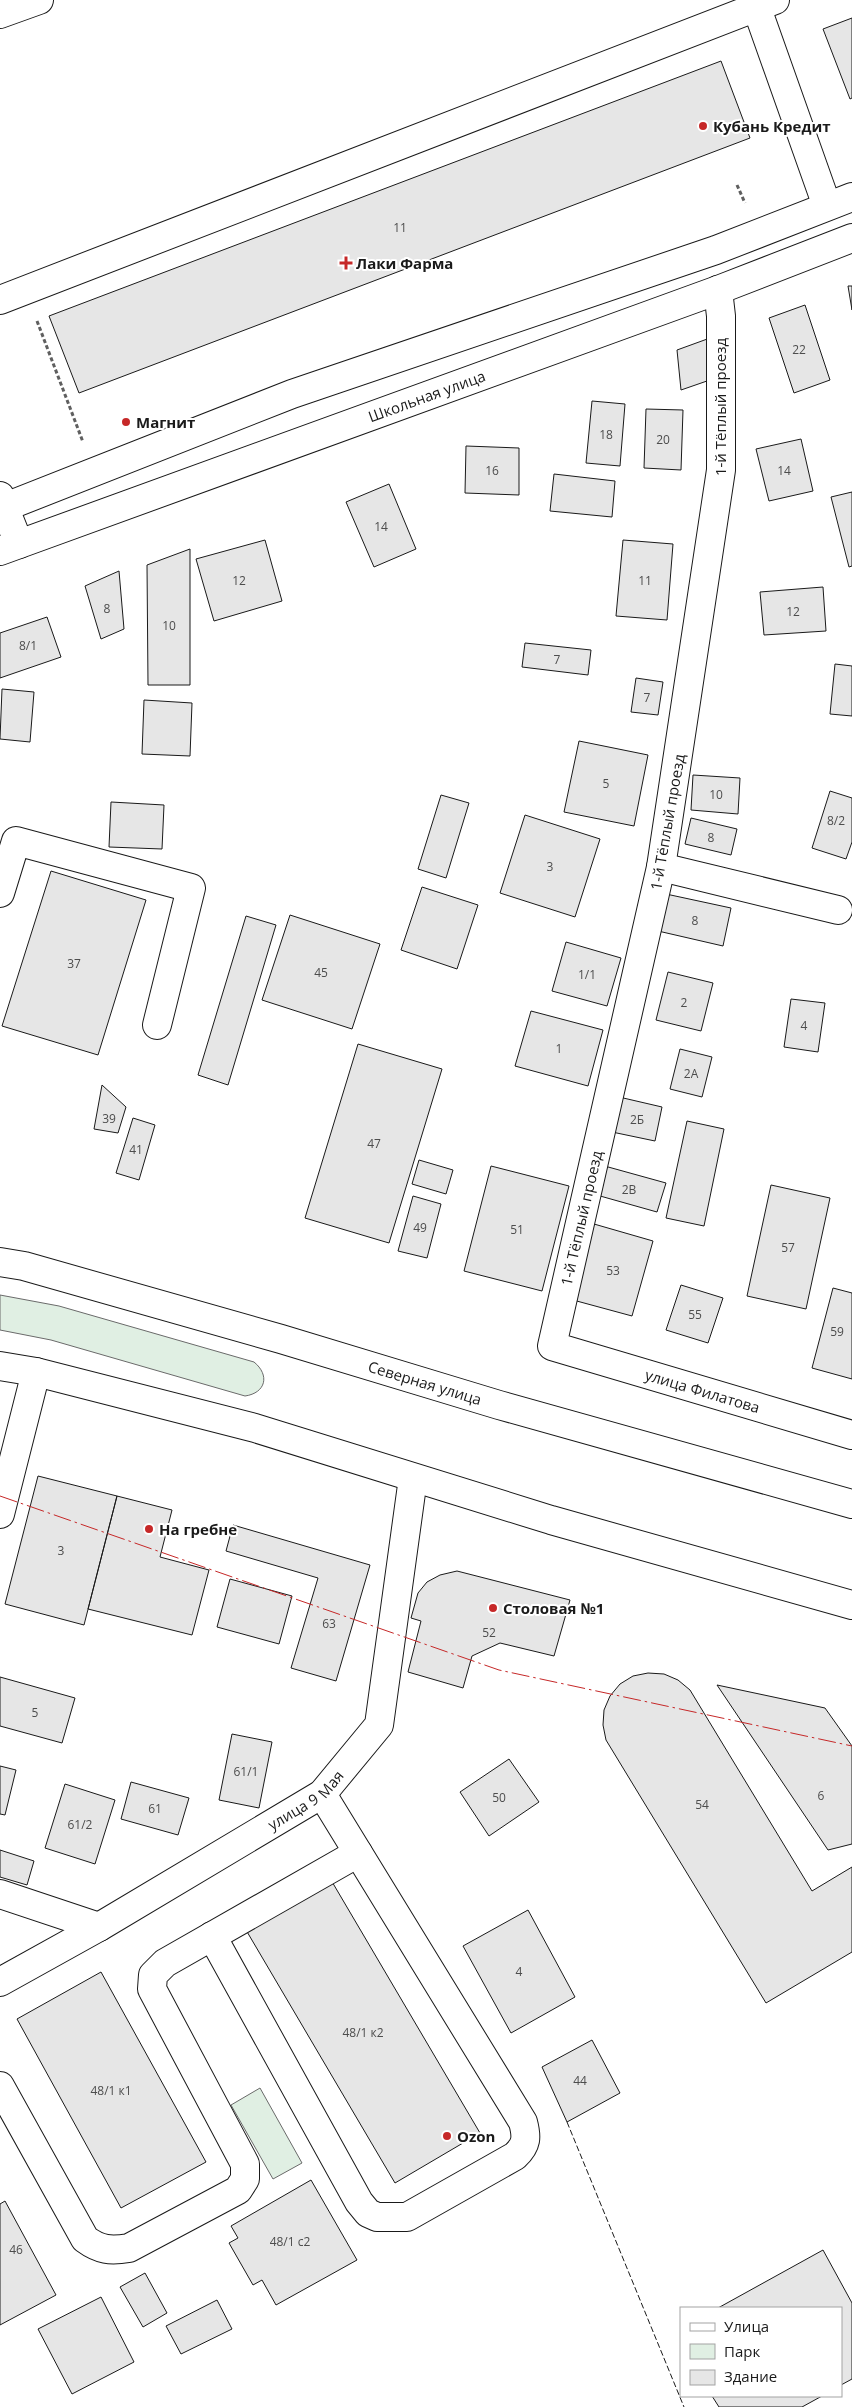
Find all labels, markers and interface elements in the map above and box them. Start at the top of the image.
place label: Кубань Кредит [713,116,831,136]
marker: Кубань Кредит [697,120,709,132]
house number: 11 [393,219,407,236]
place label: Лаки Фарма [356,253,453,273]
marker: Лаки Фарма [340,257,352,269]
street label: 1-й Тёплый проезд [710,338,730,476]
house number: 22 [792,341,806,358]
street label: Школьная улица [365,365,488,426]
place label: Магнит [136,412,195,432]
marker: Магнит [120,416,132,428]
house number: 18 [599,426,613,443]
house number: 20 [656,431,670,448]
house number: 16 [485,462,499,479]
house number: 14 [777,462,791,479]
house number: 14 [374,518,388,535]
house number: 12 [232,572,246,589]
house number: 11 [638,572,652,589]
house number: 8 [104,600,111,617]
house number: 12 [786,603,800,620]
house number: 10 [162,617,176,634]
house number: 8/1 [19,637,37,654]
house number: 7 [554,651,561,668]
house number: 7 [644,689,651,706]
street label: 1-й Тёплый проезд [645,752,689,892]
house number: 5 [603,775,610,792]
house number: 10 [709,786,723,803]
house number: 8/2 [827,812,845,829]
house number: 8 [708,829,715,846]
house number: 3 [547,858,554,875]
house number: 8 [692,912,699,929]
house number: 37 [67,955,81,972]
house number: 45 [314,964,328,981]
house number: 1/1 [578,966,596,983]
house number: 2 [681,994,688,1011]
house number: 4 [801,1017,808,1034]
house number: 1 [556,1040,562,1057]
house number: 2А [684,1065,699,1082]
house number: 39 [102,1110,116,1127]
house number: 2Б [630,1111,644,1128]
house number: 47 [367,1135,381,1152]
house number: 41 [129,1141,143,1158]
street label: 1-й Тёплый проезд [556,1148,606,1288]
house number: 2В [622,1181,637,1198]
house number: 49 [413,1219,427,1236]
house number: 51 [510,1221,524,1238]
house number: 57 [781,1239,795,1256]
house number: 53 [606,1262,620,1279]
house number: 55 [688,1306,702,1323]
house number: 59 [830,1323,844,1340]
street label: Северная улица [366,1356,484,1409]
street label: улица Филатова [643,1364,762,1417]
place label: На гребне [159,1519,237,1539]
marker: На гребне [143,1523,155,1535]
house number: 3 [58,1542,65,1559]
place label: Столовая №1 [503,1598,604,1618]
marker: Столовая №1 [487,1602,499,1614]
house number: 63 [322,1615,336,1632]
house number: 52 [482,1624,496,1641]
house number: 5 [32,1704,39,1721]
house number: 61/1 [234,1763,258,1780]
street label: улица 9 Мая [264,1766,348,1834]
house number: 6 [818,1787,825,1804]
house number: 50 [492,1789,506,1806]
house number: 54 [695,1796,709,1813]
house number: 61 [148,1800,162,1817]
house number: 61/2 [68,1816,93,1833]
house number: 4 [516,1963,523,1980]
house number: 48/1 к2 [342,2024,384,2041]
house number: 44 [573,2072,587,2089]
house number: 48/1 к1 [90,2082,132,2099]
place label: Ozon [457,2126,495,2146]
marker: Ozon [441,2130,453,2142]
house number: 48/1 с2 [270,2233,310,2250]
house number: 46 [9,2241,23,2258]
legend [680,2307,842,2397]
text: Улица [724,2316,769,2336]
text: Парк [724,2341,760,2361]
text: Здание [724,2366,777,2386]

